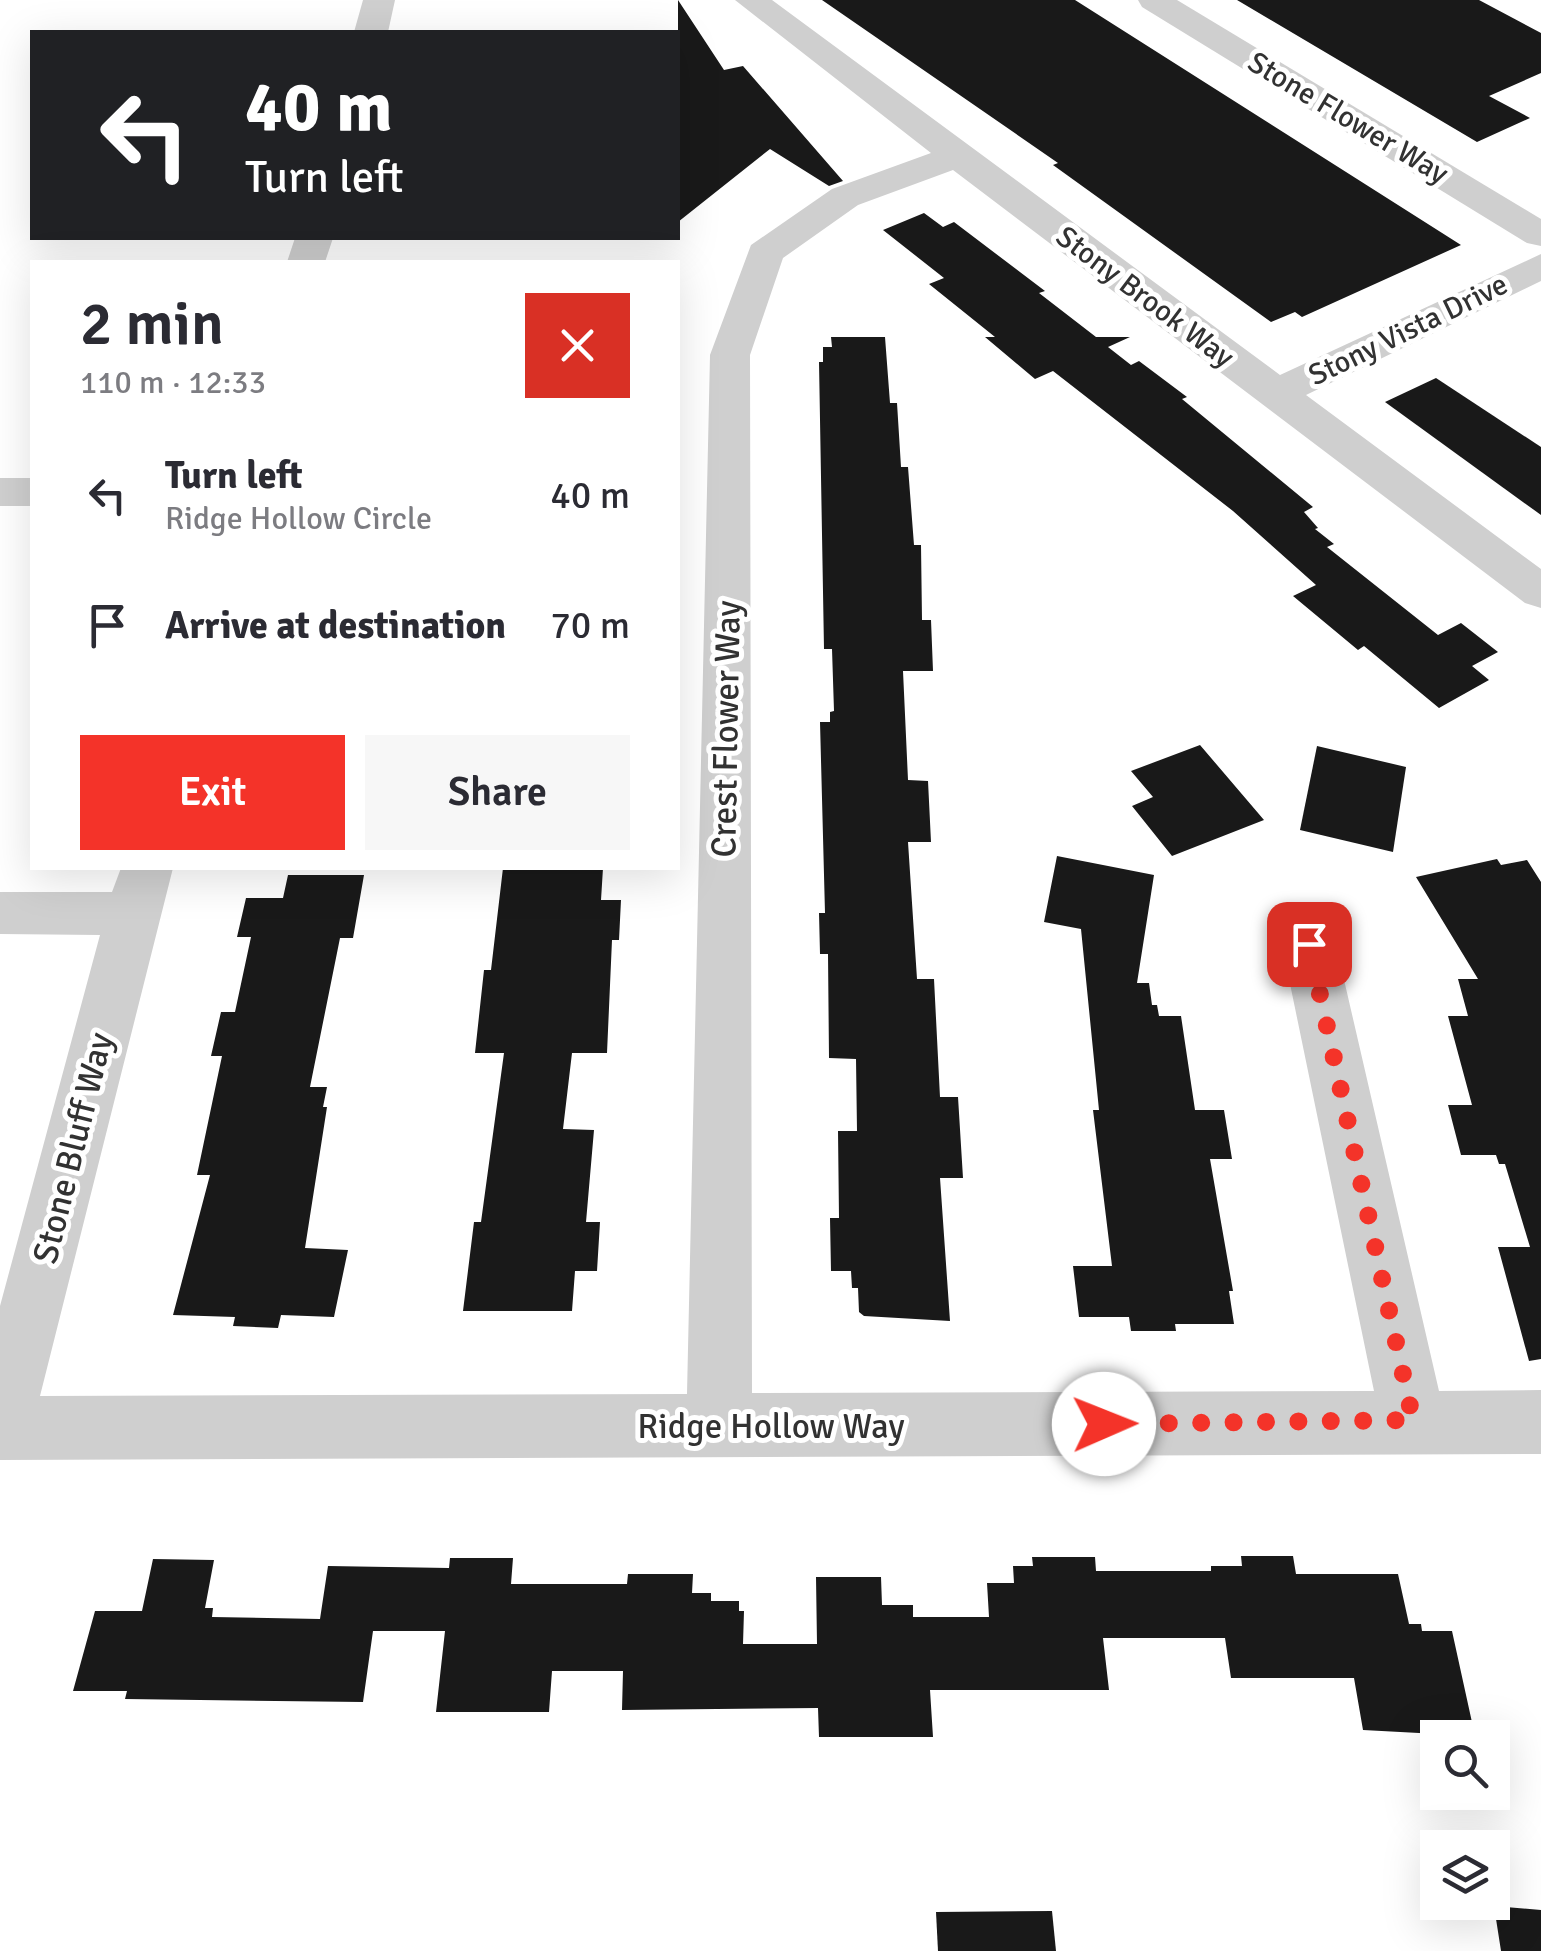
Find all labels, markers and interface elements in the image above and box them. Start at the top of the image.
street label: Stone Flower Way [1241,44,1455,192]
text: 40 m [245,64,393,150]
icon: left [80,70,210,200]
text: Turn left [245,150,404,205]
street label: Stony Brook Way [1049,218,1241,376]
street label: Stony Vista Drive [1302,266,1514,394]
text: 2 min [80,288,224,362]
button: close [525,293,630,398]
text: 110 m · 12:33 [80,363,266,402]
text: Turn left [165,452,303,499]
icon: left [80,468,135,523]
text: 40 m [550,472,630,519]
text: Ridge Hollow Circle [165,499,432,538]
icon: arrive [80,598,135,653]
street label: Crest Flower Way [702,600,750,858]
text: Arrive at destination [165,602,506,649]
text: 70 m [550,602,630,649]
button: Exit [80,735,345,850]
button: Share [365,735,630,850]
pin [1267,902,1352,987]
icon: arrive [1282,917,1337,972]
street label: Stone Bluff Way [24,1028,122,1268]
position arrow [1052,1372,1156,1476]
street label: Ridge Hollow Way [637,1405,905,1448]
map controls [1420,1720,1510,1920]
button: search [1420,1720,1510,1810]
button: layers [1420,1830,1510,1920]

